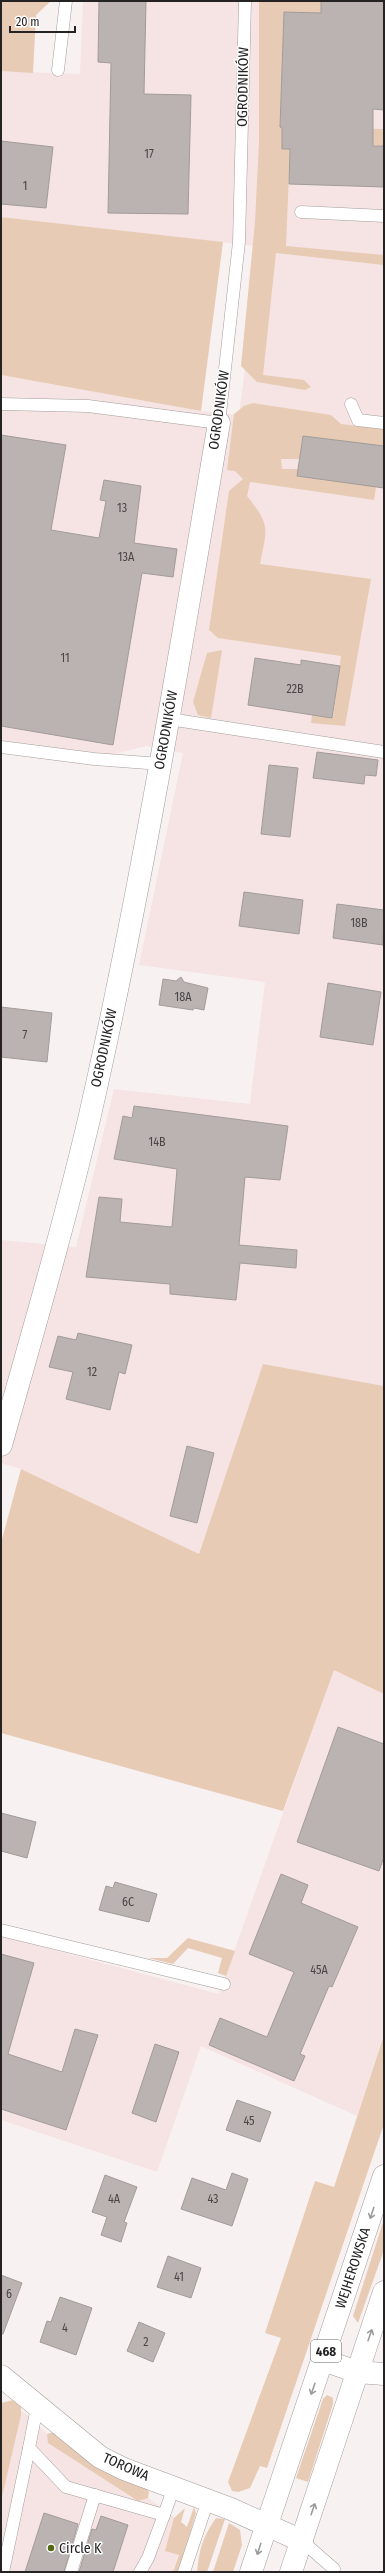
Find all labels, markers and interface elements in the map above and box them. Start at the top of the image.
scale bar [10,8,75,34]
text: 20 m [16,15,40,29]
street label: OGRODNIKÓW [233,46,252,127]
house number: 17 [144,147,154,161]
house number: 1 [23,179,27,193]
street label: OGRODNIKÓW [204,369,233,451]
house number: 13 [117,501,127,515]
house number: 13A [118,550,135,564]
house number: 11 [60,651,70,665]
house number: 22B [286,682,304,696]
street label: OGRODNIKÓW [150,689,181,771]
house number: 18B [350,916,368,930]
house number: 18A [175,990,192,1004]
street label: OGRODNIKÓW [86,1006,121,1089]
house number: 7 [23,1028,28,1042]
house number: 14B [148,1135,166,1149]
house number: 12 [87,1365,97,1379]
house number: 6C [122,1895,134,1909]
house number: 45A [310,1963,328,1977]
house number: 45 [243,2114,255,2128]
house number: 4A [108,2192,121,2206]
house number: 43 [207,2192,219,2206]
one-way arrow [367,2206,375,2218]
street label: WEJHEROWSKA [332,2225,374,2311]
house number: 41 [174,2270,184,2284]
house number: 6 [6,2287,12,2301]
house number: 4 [62,2321,68,2335]
one-way arrow [366,2329,374,2341]
house number: 2 [143,2335,149,2349]
road number: 468 [311,2340,341,2362]
one-way arrow [309,2382,316,2395]
street label: TOROWA [100,2449,152,2485]
one-way arrow [309,2503,317,2515]
place label: Circle K [59,2540,102,2557]
marker: Circle K [46,2543,56,2553]
one-way arrow [254,2543,262,2555]

